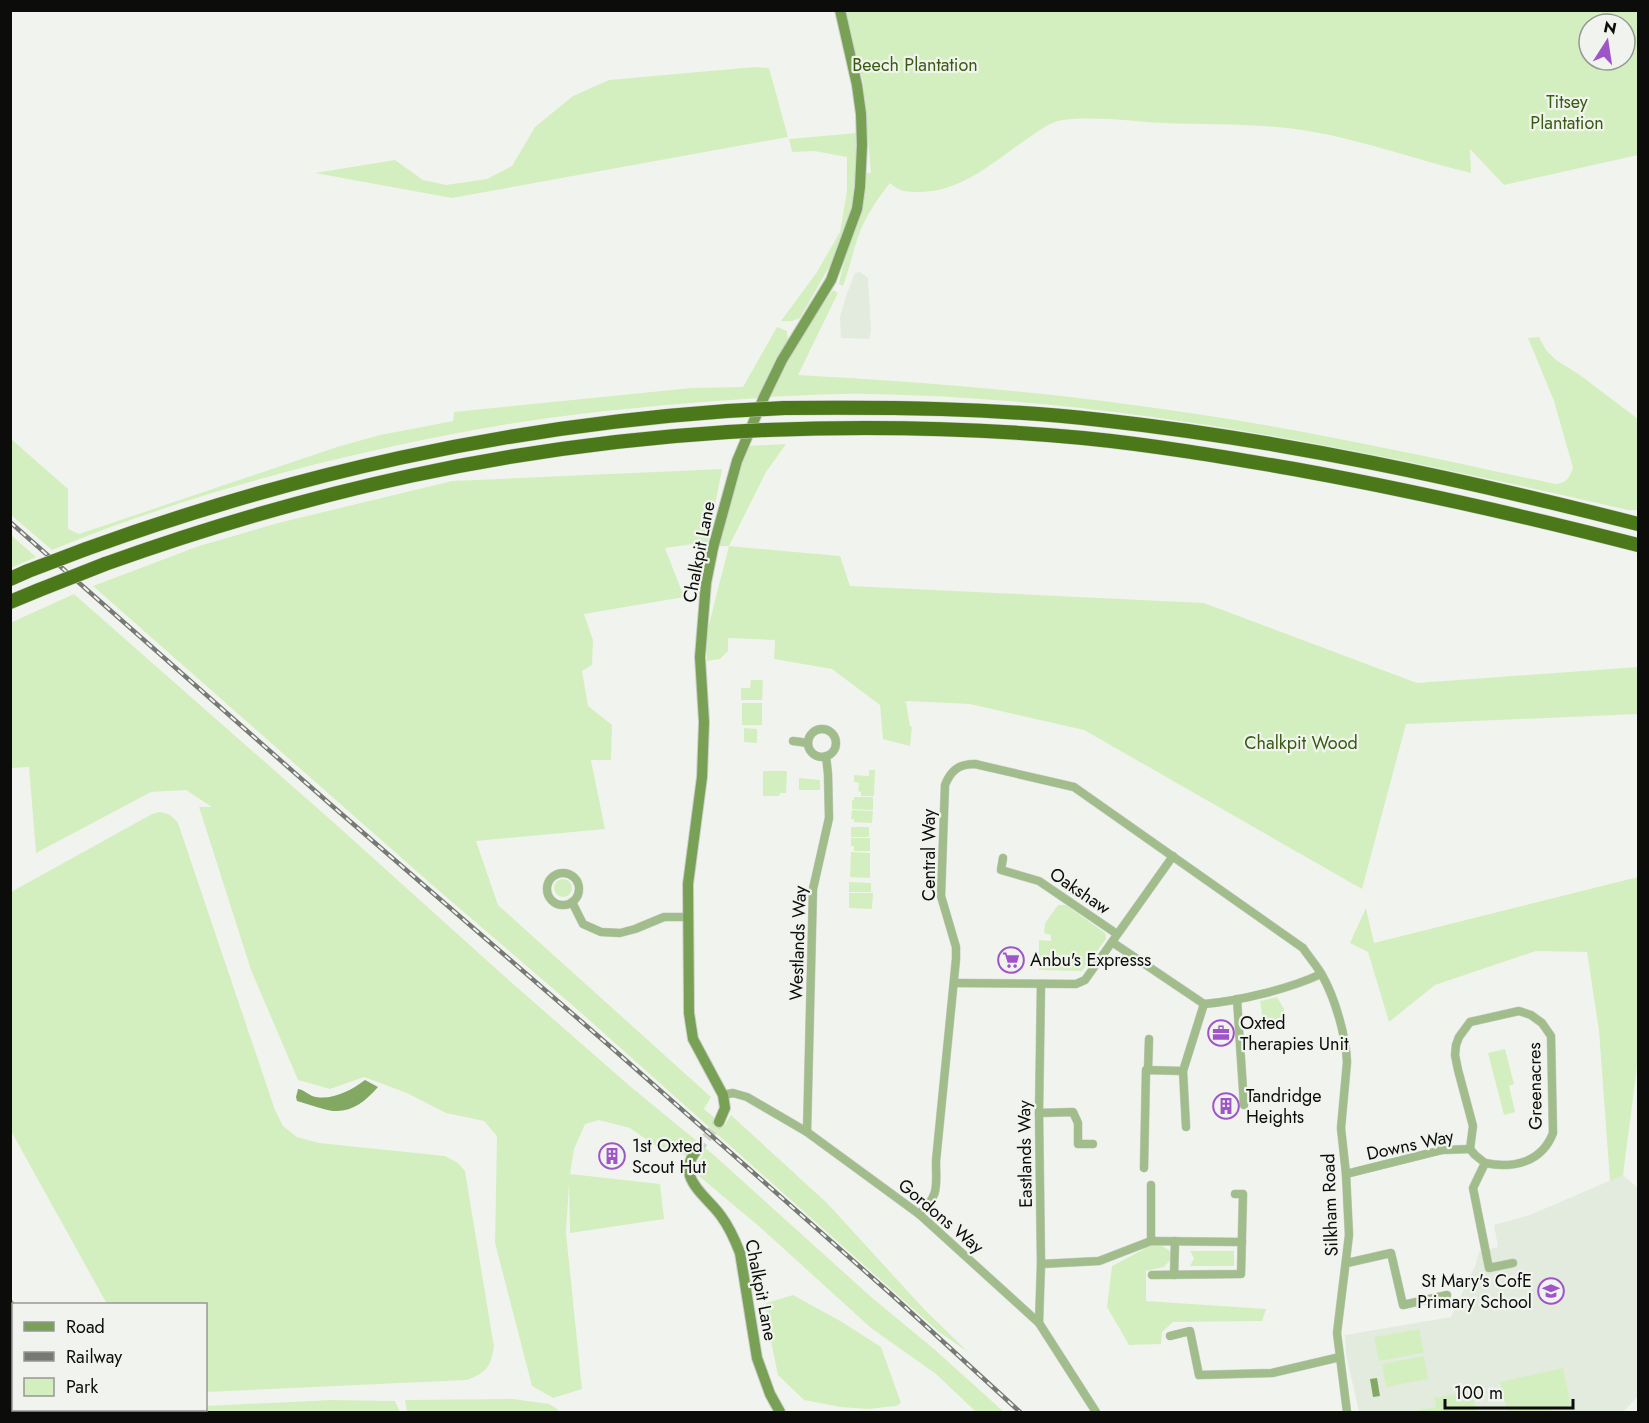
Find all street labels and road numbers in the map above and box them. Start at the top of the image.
street label: Chalkpit Lane [676,499,722,605]
street label: Central Way [916,809,942,901]
street label: Oakshaw [1044,861,1116,921]
street label: Westlands Way [783,885,813,1001]
street label: Greenacres [1521,1042,1549,1130]
street label: Eastlands Way [1011,1100,1039,1208]
street label: Downs Way [1364,1123,1456,1167]
street label: Silkham Road [1315,1153,1345,1257]
street label: Gordons Way [893,1172,989,1260]
street label: Chalkpit Lane [738,1237,784,1343]

